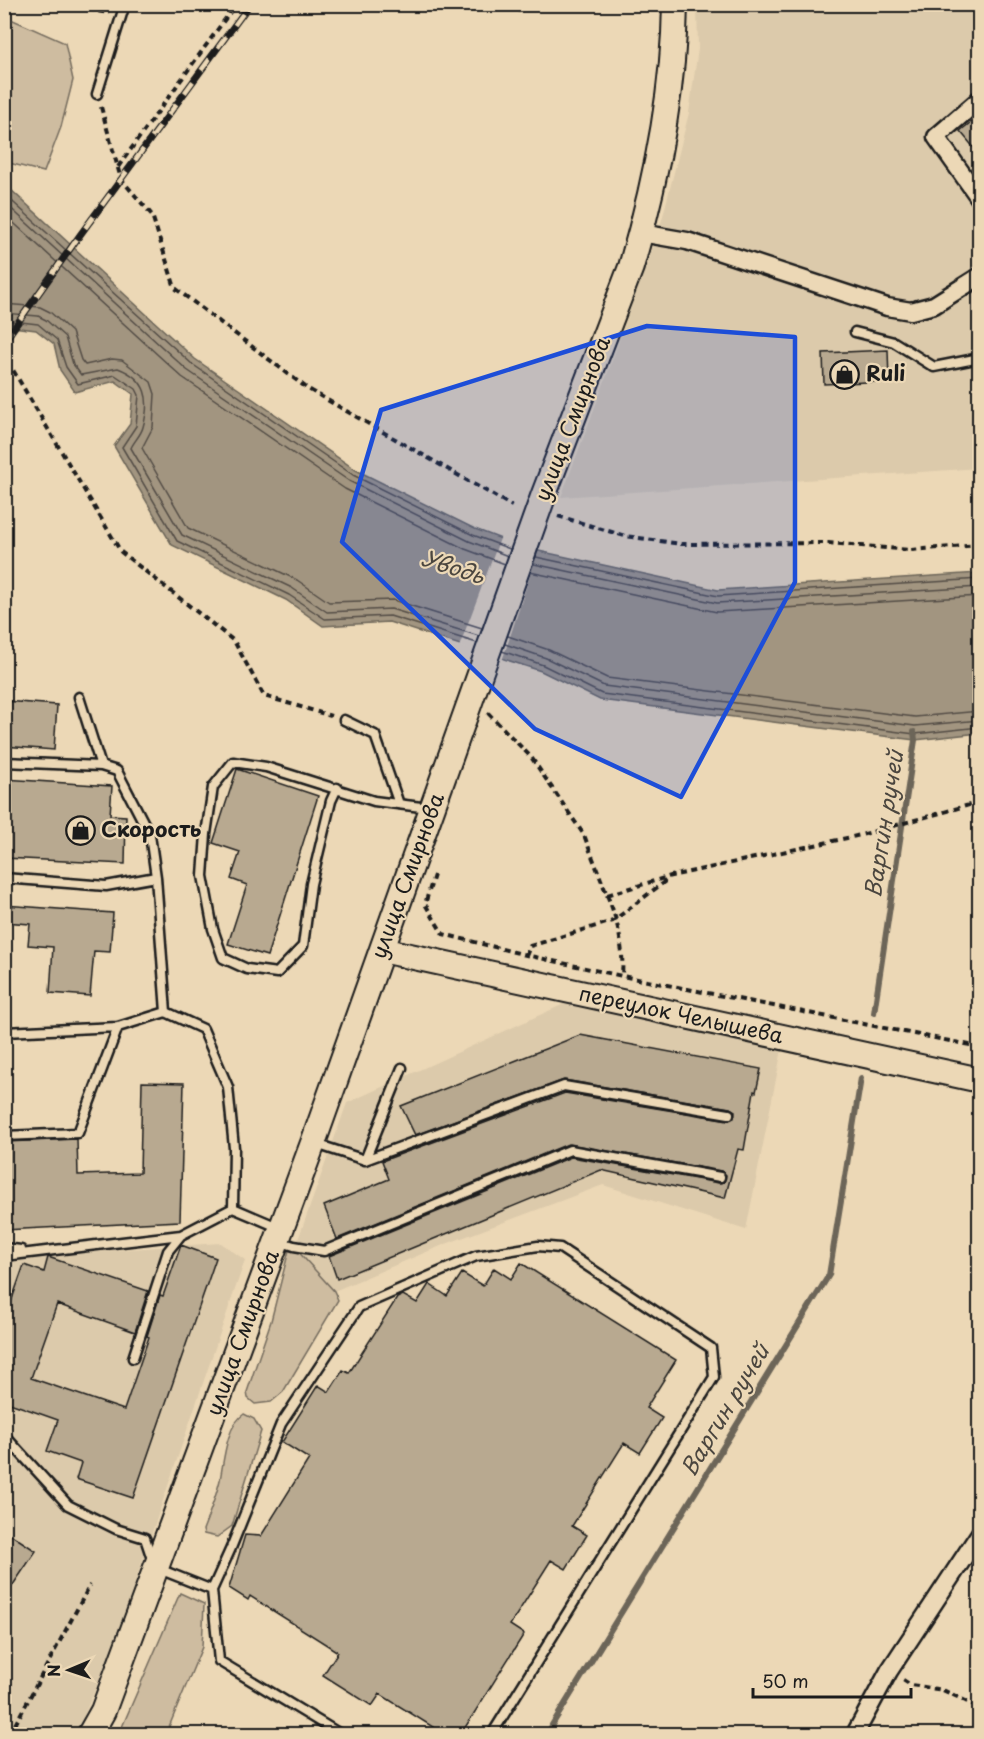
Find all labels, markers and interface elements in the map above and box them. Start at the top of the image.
street label: улица Смирнова [525,331,617,505]
place label: Ruli [866,356,906,388]
shop icon: Ruli [829,358,861,390]
water label: Уводь [418,540,491,592]
water label: Варгин ручей [855,746,911,900]
street label: улица Смирнова [361,788,451,963]
place label: Скорость [101,812,201,844]
shop icon: Скорость [64,814,96,846]
street label: переулок Челышева [576,976,786,1050]
street label: улица Смирнова [196,1245,286,1420]
water label: Варгин ручей [671,1335,777,1481]
north arrow [39,1640,99,1700]
scale bar [753,1661,910,1699]
text: N [41,1664,65,1677]
text: 50 m [762,1667,809,1694]

